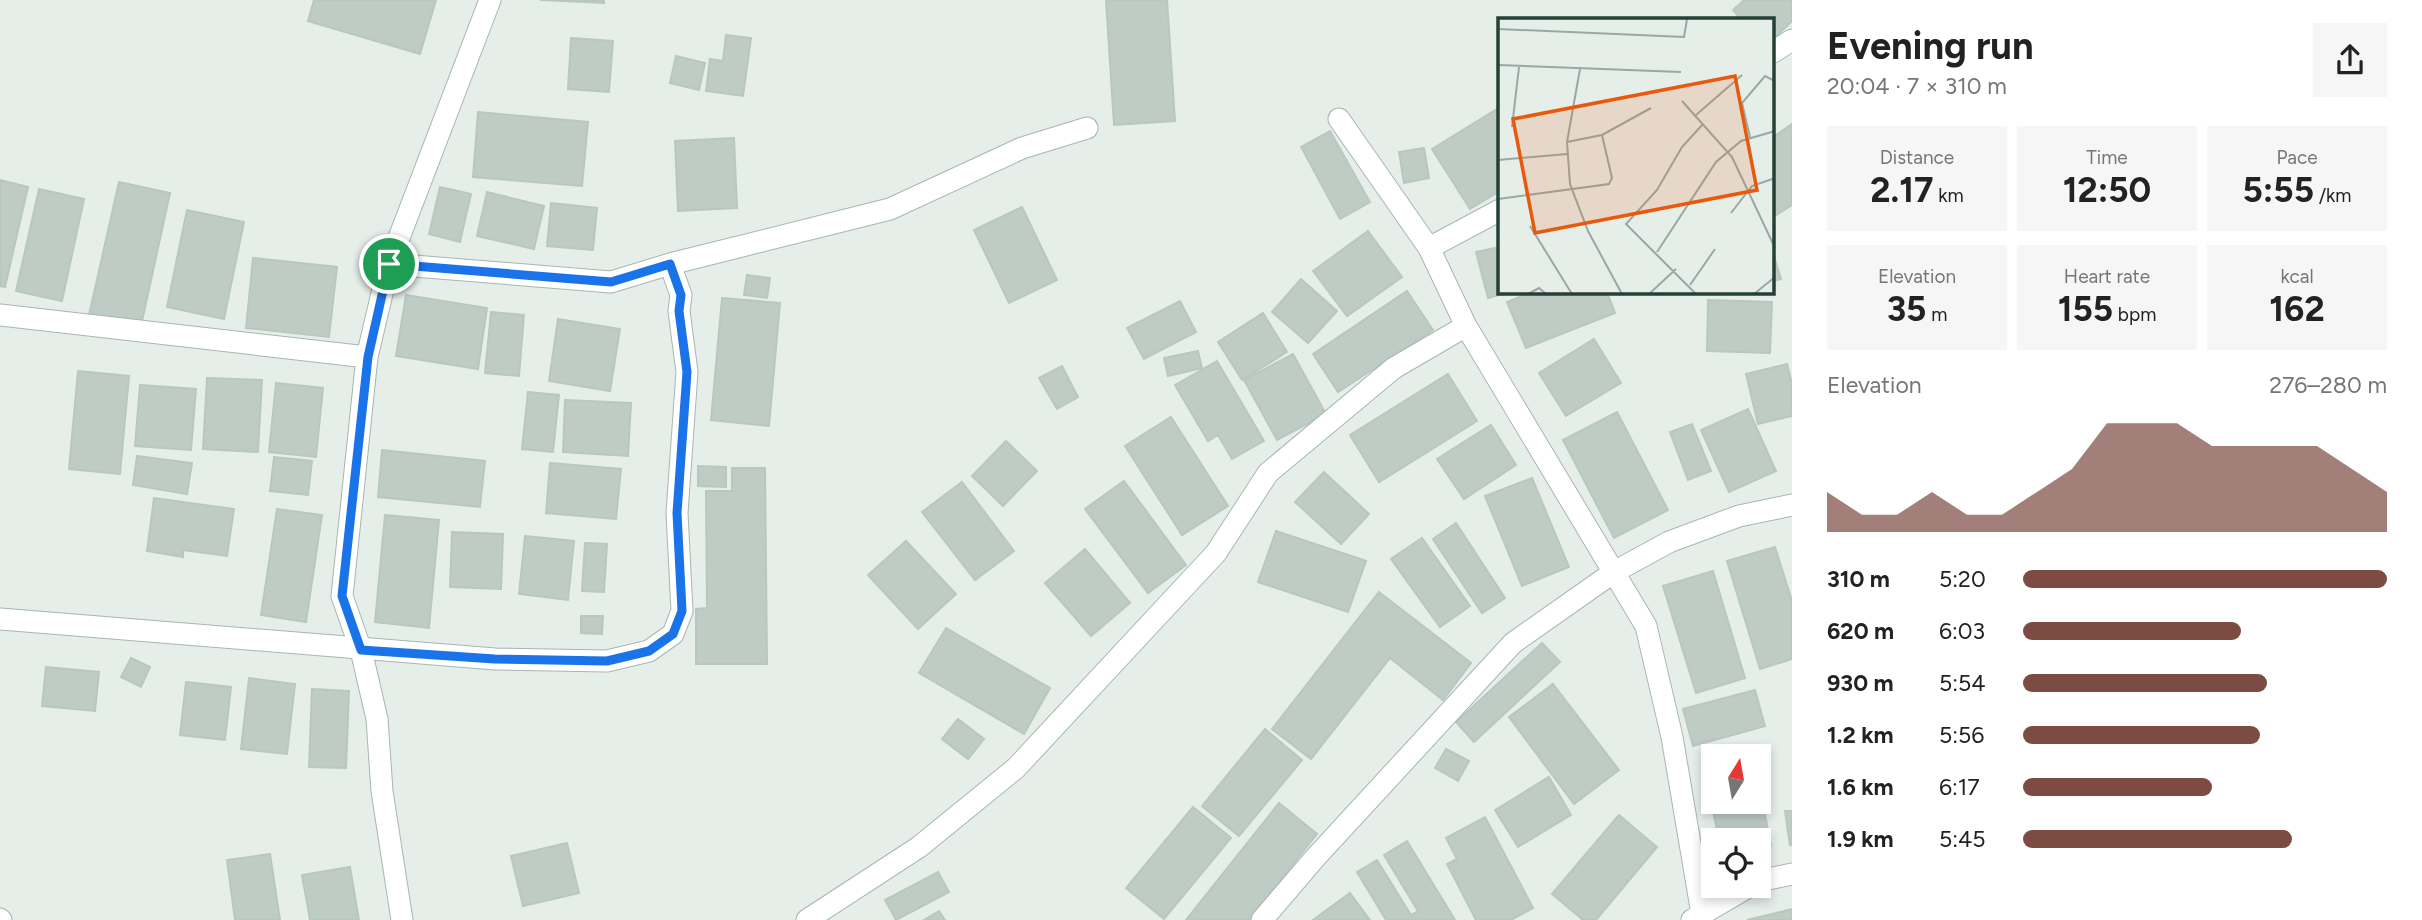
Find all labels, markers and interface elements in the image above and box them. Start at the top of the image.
inset map [1498,18,1774,294]
text: Evening run [1827,23,2034,69]
button: share [2313,23,2387,97]
text: 20:04 · 7 × 310 m [1827,72,2007,100]
text: Distance [1880,146,1954,169]
text: Time [2086,146,2128,169]
text: Pace [2276,146,2318,169]
text: 2.17 [1870,169,1934,211]
text: 12:50 [2063,169,2151,211]
text: 5:55 [2242,169,2314,211]
text: km [1934,184,1964,207]
text: /km [2314,184,2352,207]
pin [359,234,419,294]
icon: arrive [370,245,408,283]
text: Elevation [1878,265,1956,288]
text: Heart rate [2064,265,2150,288]
text: kcal [2280,265,2314,288]
text: 35 [1887,288,1926,330]
text: 155 [2058,288,2113,330]
text: 162 [2269,288,2325,330]
text: m [1926,303,1947,326]
text: bpm [2113,303,2156,326]
text: Elevation [1827,371,1922,399]
text: 276–280 m [2269,371,2387,399]
text: 310 m [1827,565,1890,593]
text: 5:20 [1939,565,1986,593]
text: 620 m [1827,617,1894,645]
text: 6:03 [1939,617,1985,645]
text: 930 m [1827,669,1894,697]
text: 5:54 [1939,669,1986,697]
text: 1.2 km [1827,721,1894,749]
text: 5:56 [1939,721,1984,749]
north arrow [1701,744,1771,814]
map controls [1701,744,1771,898]
text: 1.6 km [1827,773,1894,801]
text: 6:17 [1939,773,1980,801]
text: 1.9 km [1827,825,1894,853]
text: 5:45 [1939,825,1986,853]
button: locate [1701,828,1771,898]

